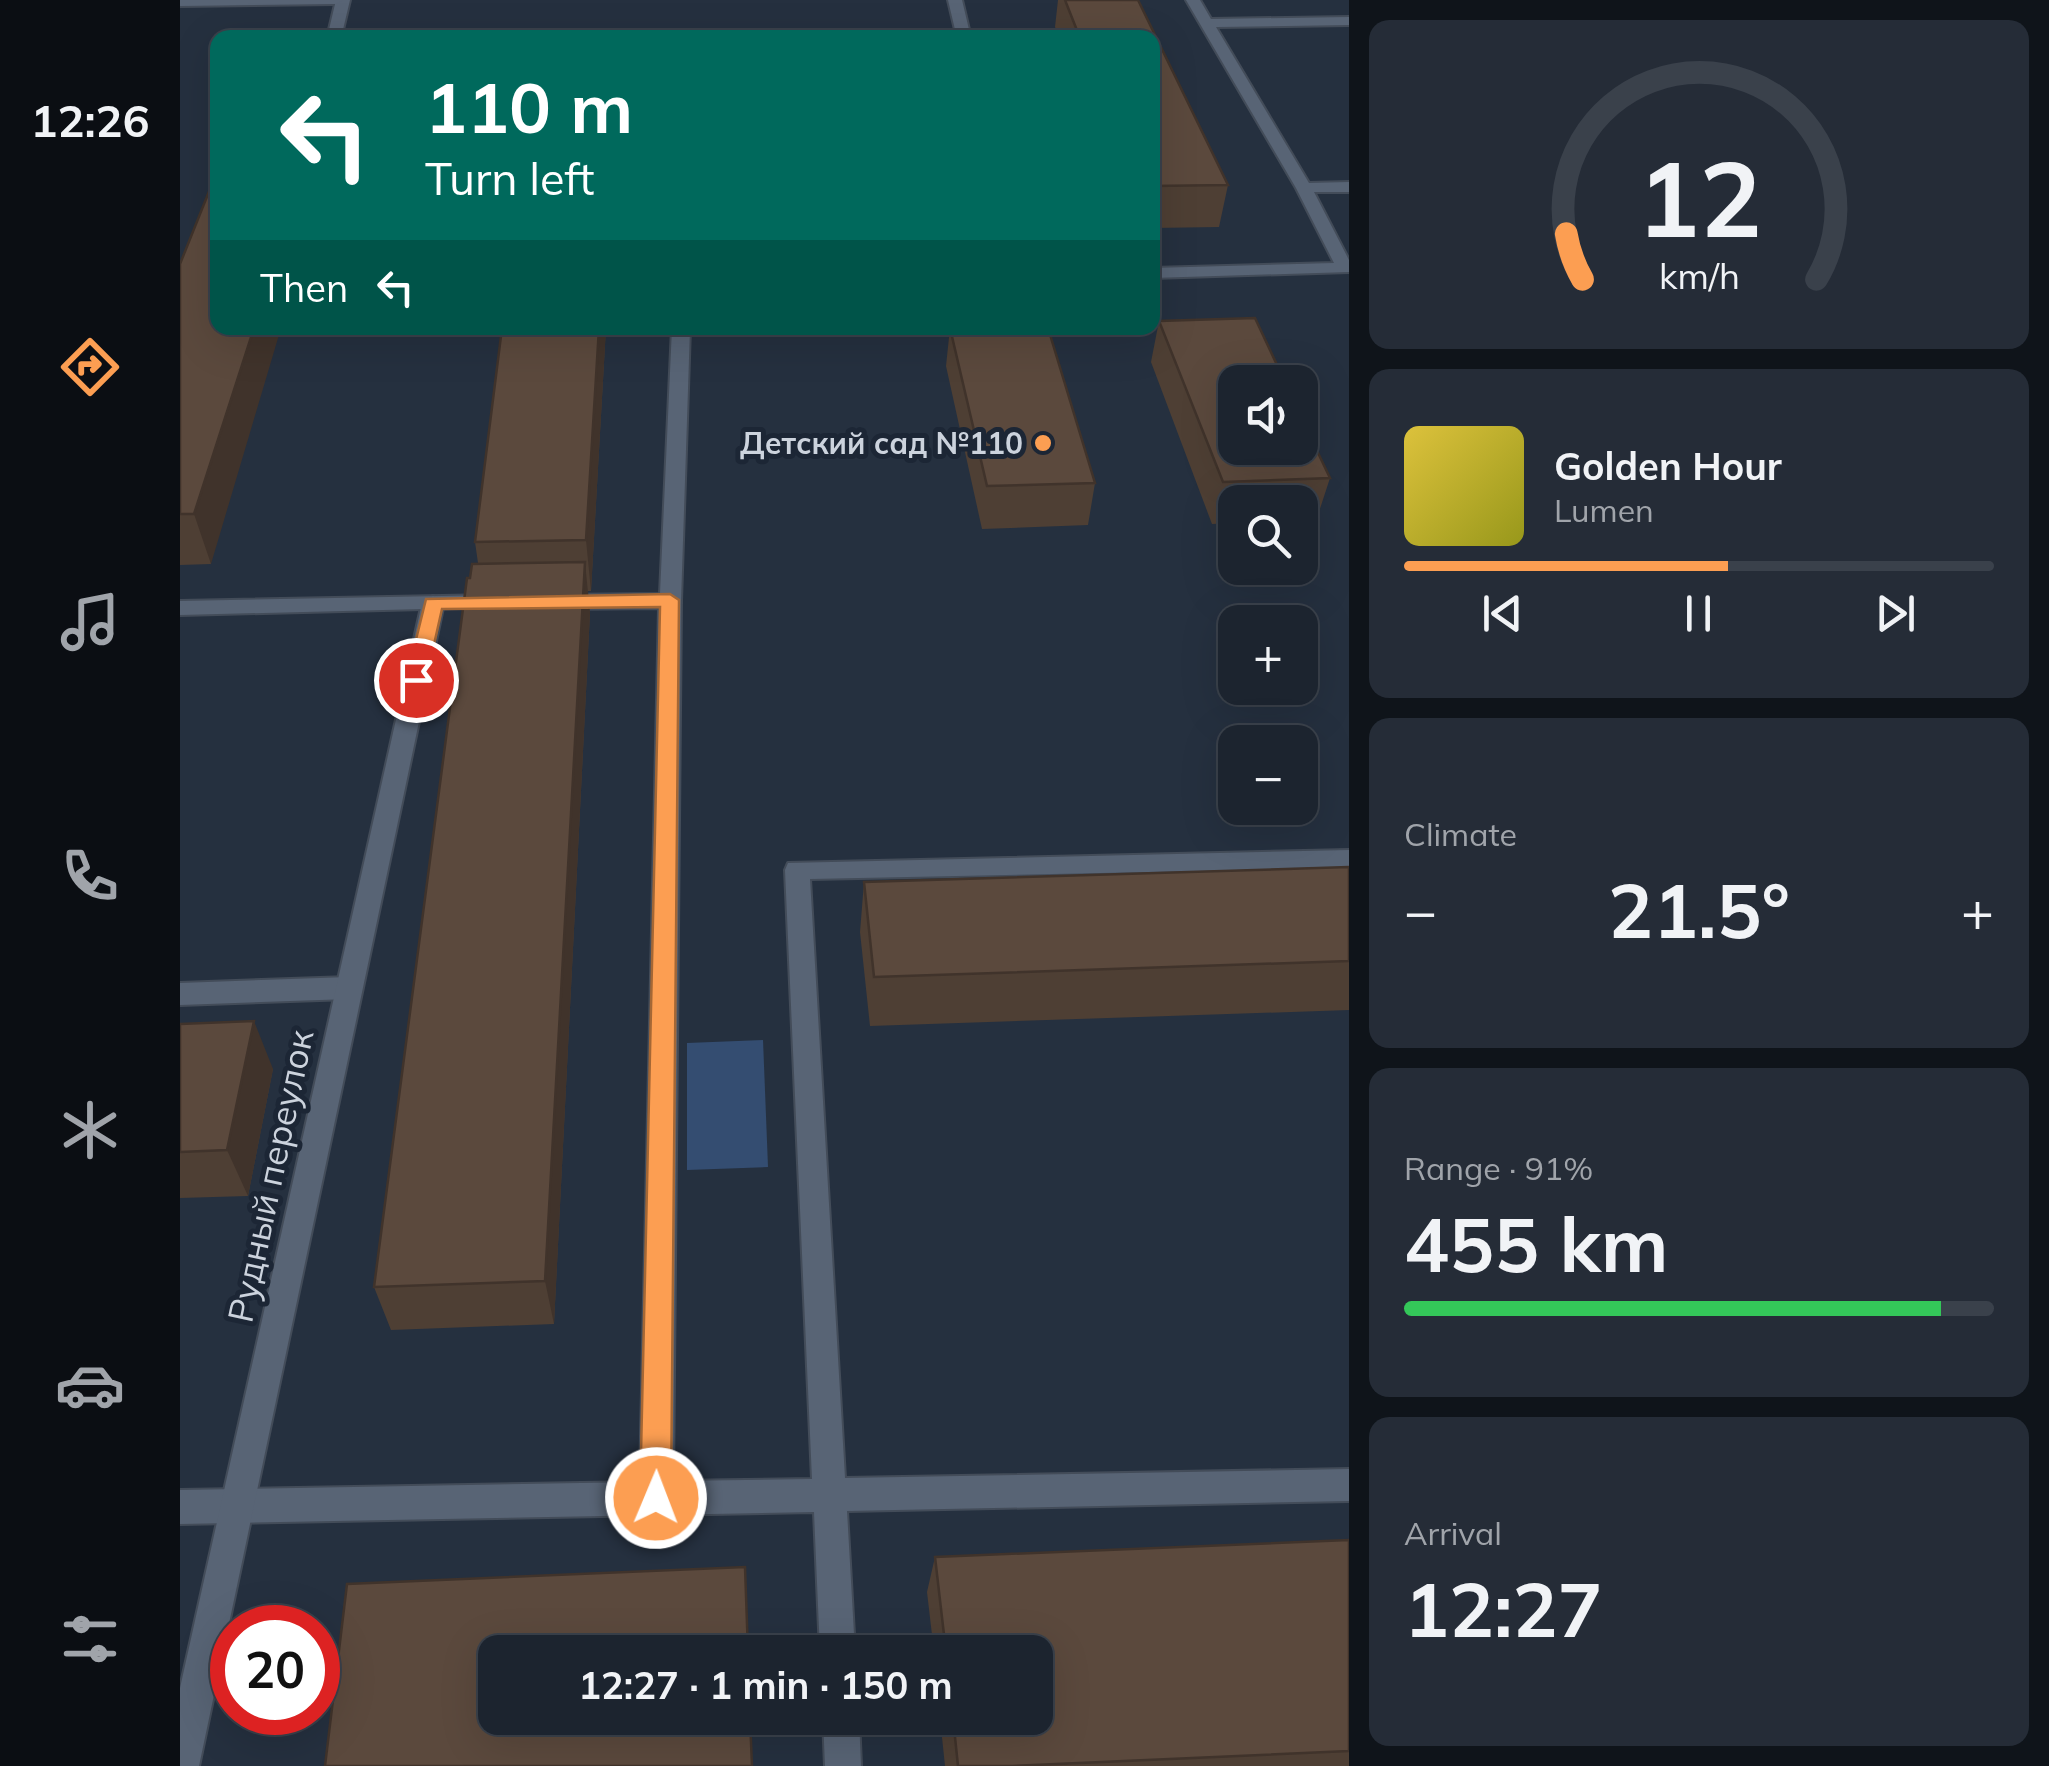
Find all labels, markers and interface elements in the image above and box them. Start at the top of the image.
text: 110 m [425,63,633,151]
icon: left [260,70,390,200]
text: 12:26 [30,92,150,148]
text: 12 [1637,132,1761,263]
text: Turn left [425,150,594,206]
text: km/h [1659,253,1739,298]
icon: left [368,260,423,315]
text: Then [260,264,348,312]
icon: directions [55,332,125,402]
map controls [1218,365,1318,825]
button: sound [1218,365,1318,465]
place label: Детский сад №110 [740,424,1023,462]
marker: Детский сад №110 [1032,432,1054,454]
text: Golden Hour [1554,442,1782,490]
button: search [1218,485,1318,585]
text: Lumen [1554,490,1654,530]
icon: previous [1475,586,1530,641]
icon: pause [1671,586,1726,641]
icon: next [1868,586,1923,641]
icon: music [55,587,125,657]
button: + [1218,605,1318,705]
pin [374,638,459,723]
icon: arrive [389,653,444,708]
button: − [1218,725,1318,825]
text: Climate [1404,814,1517,854]
icon: phone [55,841,125,911]
text: 21.5° [1608,863,1790,957]
text: − [1404,876,1437,945]
text: + [1961,876,1994,945]
street label: Рудный переулок [218,1026,323,1326]
icon: climate [55,1095,125,1165]
text: Range · 91% [1404,1148,1593,1188]
text: 455 km [1404,1197,1668,1291]
icon: car [55,1350,125,1420]
position arrow [604,1446,708,1550]
text: Arrival [1404,1513,1502,1553]
text: 12:27 [1404,1562,1603,1656]
icon: filters [55,1604,125,1674]
speed limit sign: 20 [210,1605,340,1735]
text: 12:27 · 1 min · 150 m [578,1661,953,1709]

